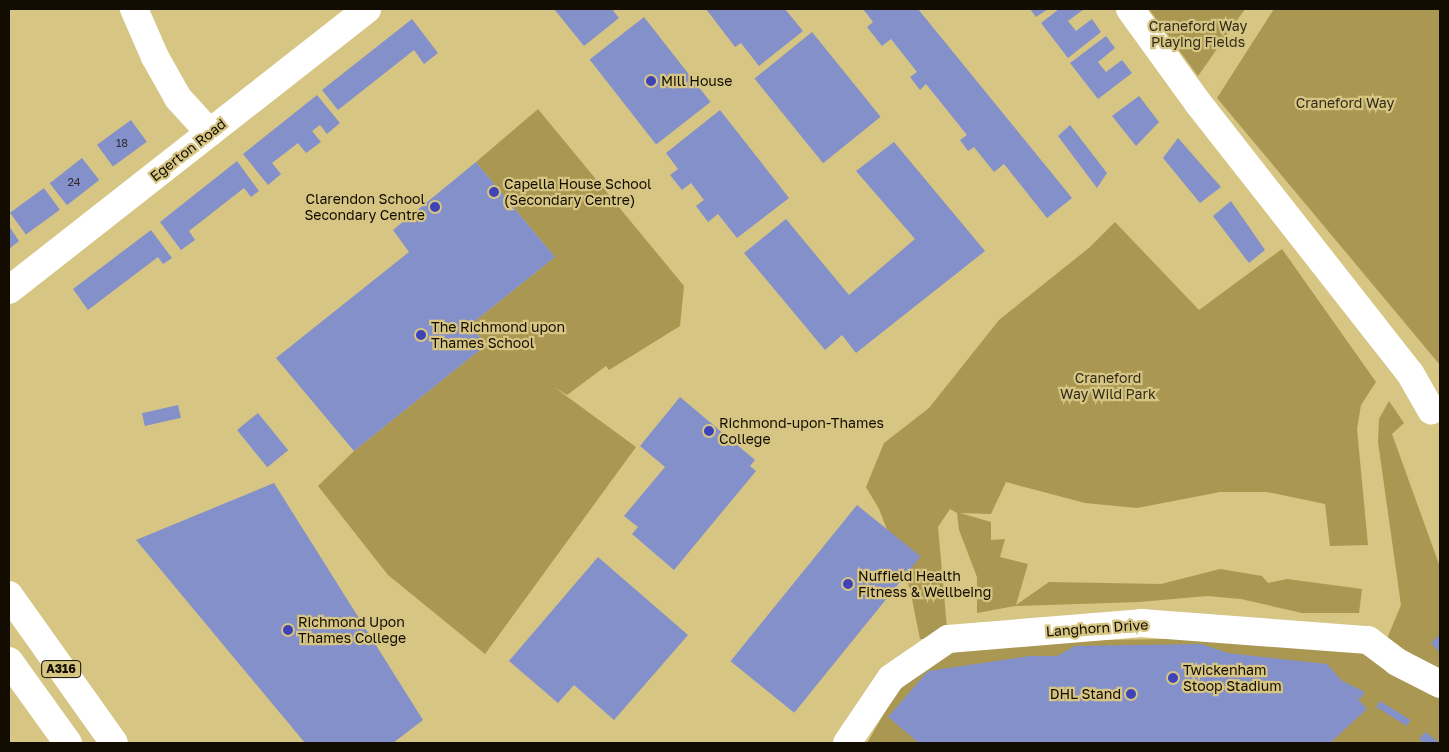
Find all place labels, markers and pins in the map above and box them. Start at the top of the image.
place label: Mill House [661,73,732,89]
marker: Mill House [645,75,657,87]
place label: Capella House School (Secondary Centre) [504,176,652,208]
marker: Capella House School (Secondary Centre) [488,186,500,198]
place label: Clarendon School Secondary Centre [304,191,425,223]
marker: Clarendon School Secondary Centre [429,201,441,213]
place label: The Richmond upon Thames School [431,319,565,352]
marker: The Richmond upon Thames School [415,329,427,341]
place label: Richmond-upon-Thames College [719,415,884,448]
marker: Richmond-upon-Thames College [703,425,715,437]
place label: Nuffield Health Fitness & Wellbeing [858,568,991,600]
marker: Nuffield Health Fitness & Wellbeing [842,578,854,590]
place label: Richmond Upon Thames College [298,614,406,646]
marker: Richmond Upon Thames College [282,624,294,636]
place label: Twickenham Stoop Stadium [1183,662,1282,694]
marker: Twickenham Stoop Stadium [1167,672,1179,684]
place label: DHL Stand [1050,686,1121,702]
marker: DHL Stand [1125,688,1137,700]

